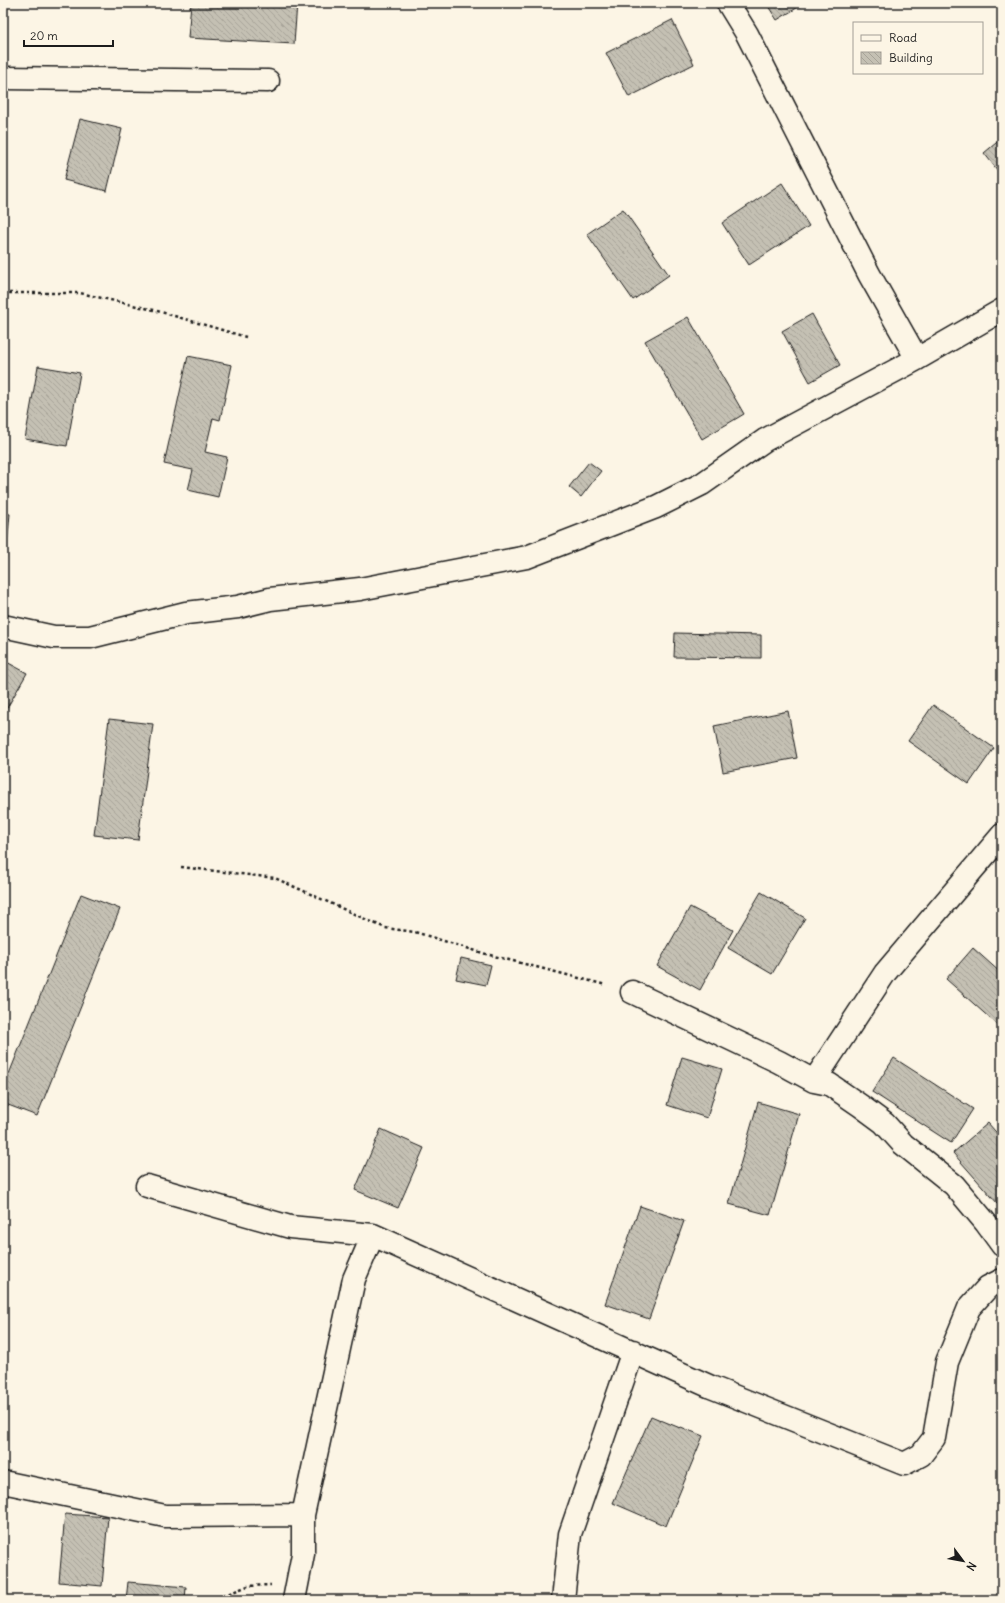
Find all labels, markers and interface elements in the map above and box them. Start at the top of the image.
scale bar [24,22,113,48]
legend [853,22,983,74]
text: 20 m [30,28,58,43]
text: Road [889,30,917,45]
text: Building [889,50,933,65]
north arrow [943,1541,983,1581]
text: N [964,1559,979,1573]

